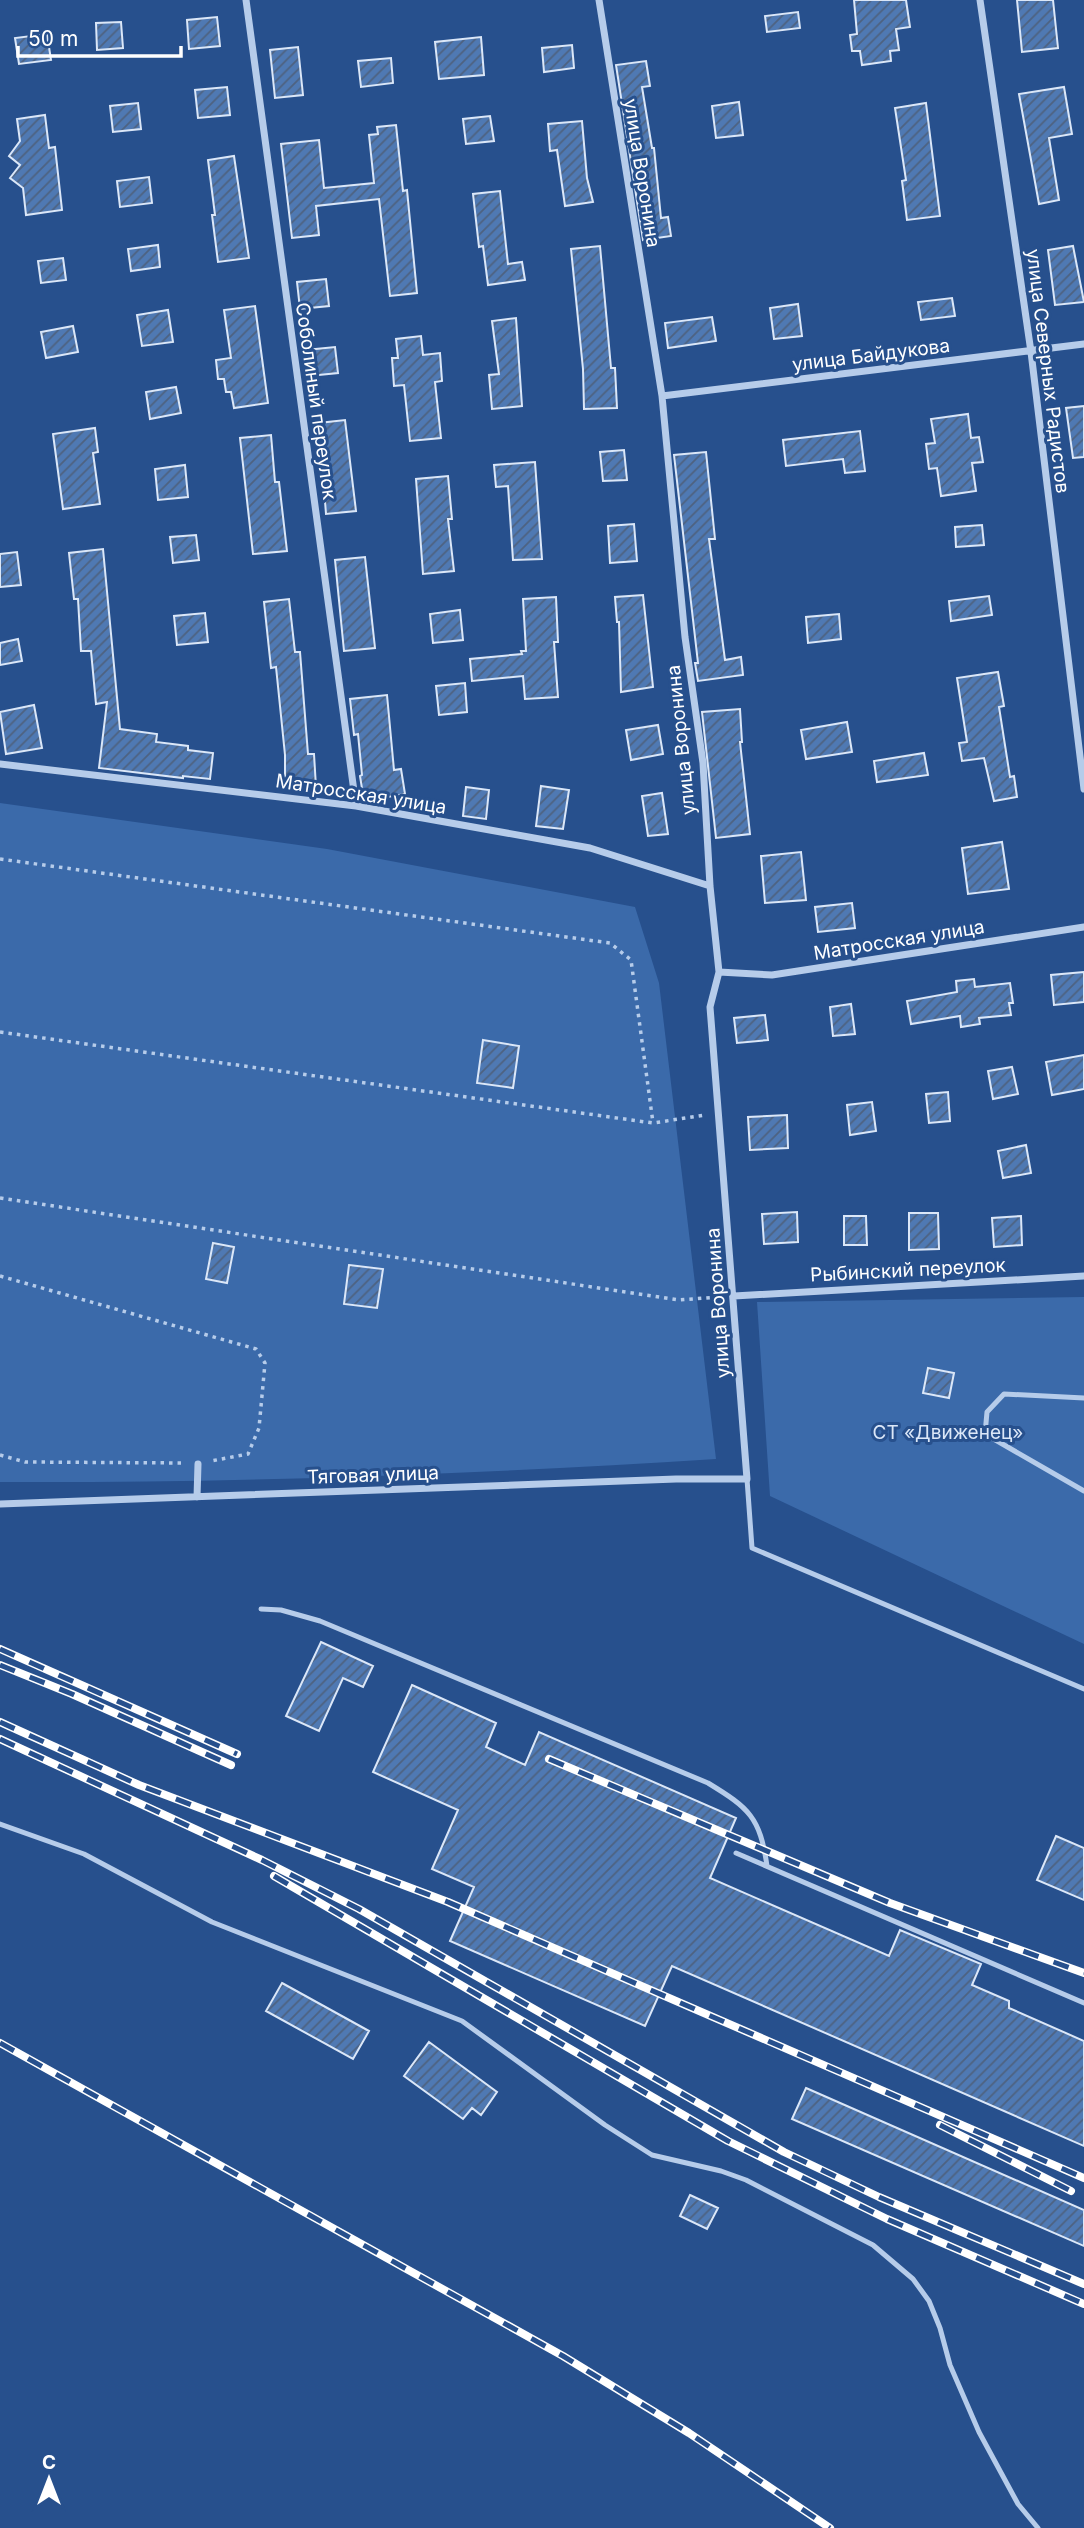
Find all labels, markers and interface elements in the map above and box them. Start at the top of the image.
scale bar [18,14,180,58]
text: 50 m [28,26,78,51]
street label: улица Воронина [619,97,665,249]
street label: улица Северных Радистов [1022,247,1074,495]
street label: Соболиный переулок [291,301,341,502]
street label: улица Байдукова [791,334,951,376]
street label: улица Воронина [662,664,700,816]
street label: Матросская улица [274,769,448,819]
street label: Матросская улица [812,915,986,965]
street label: улица Воронина [701,1227,735,1379]
street label: Рыбинский переулок [810,1253,1007,1287]
park label: СТ «Движенец» [873,1421,1023,1444]
street label: Тяговая улица [307,1461,439,1489]
north arrow [14,2444,84,2514]
text: С [42,2451,56,2474]

